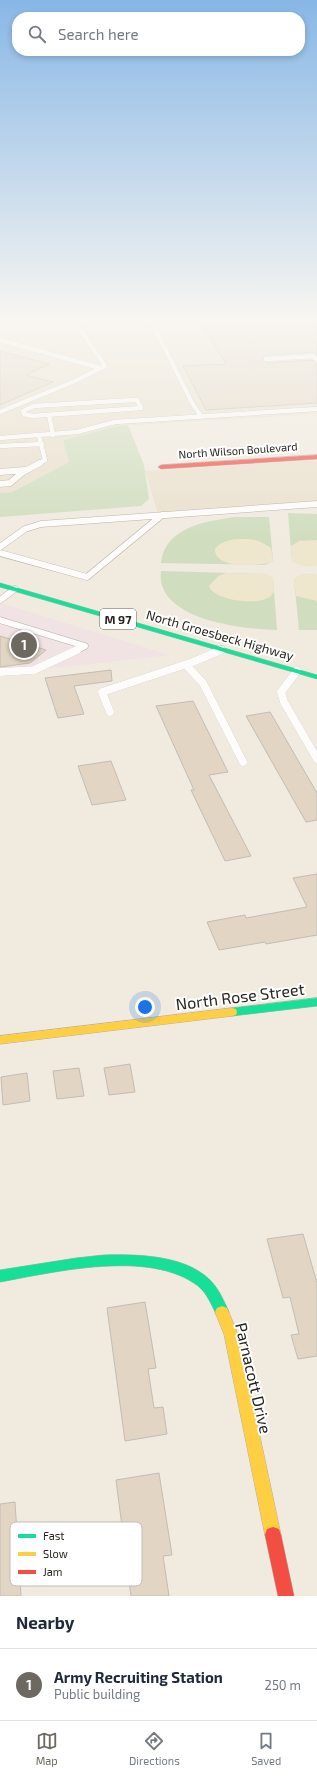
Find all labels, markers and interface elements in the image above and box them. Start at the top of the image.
search box [12,12,305,56]
icon: search [26,23,48,45]
text: Search here [58,25,139,43]
street label: North Wilson Boulevard [178,439,298,461]
street label: North Groesbeck Highway [144,606,296,664]
road number: M 97 [100,609,136,629]
pin: 1 [11,630,37,660]
street label: North Rose Street [175,979,305,1013]
your location [135,997,155,1017]
street label: Parnacott Drive [232,1321,276,1435]
legend [10,1522,142,1586]
text: Fast [43,1529,65,1542]
text: Slow [43,1547,68,1560]
text: Jam [43,1565,62,1578]
text: Nearby [16,1612,74,1632]
text: Army Recruiting Station [54,1668,223,1686]
text: 1 [26,1677,32,1693]
text: 250 m [265,1677,301,1693]
text: Public building [54,1686,140,1702]
tab: Map [36,1730,58,1767]
tab: Directions [129,1730,180,1767]
tab: Saved [251,1730,281,1767]

